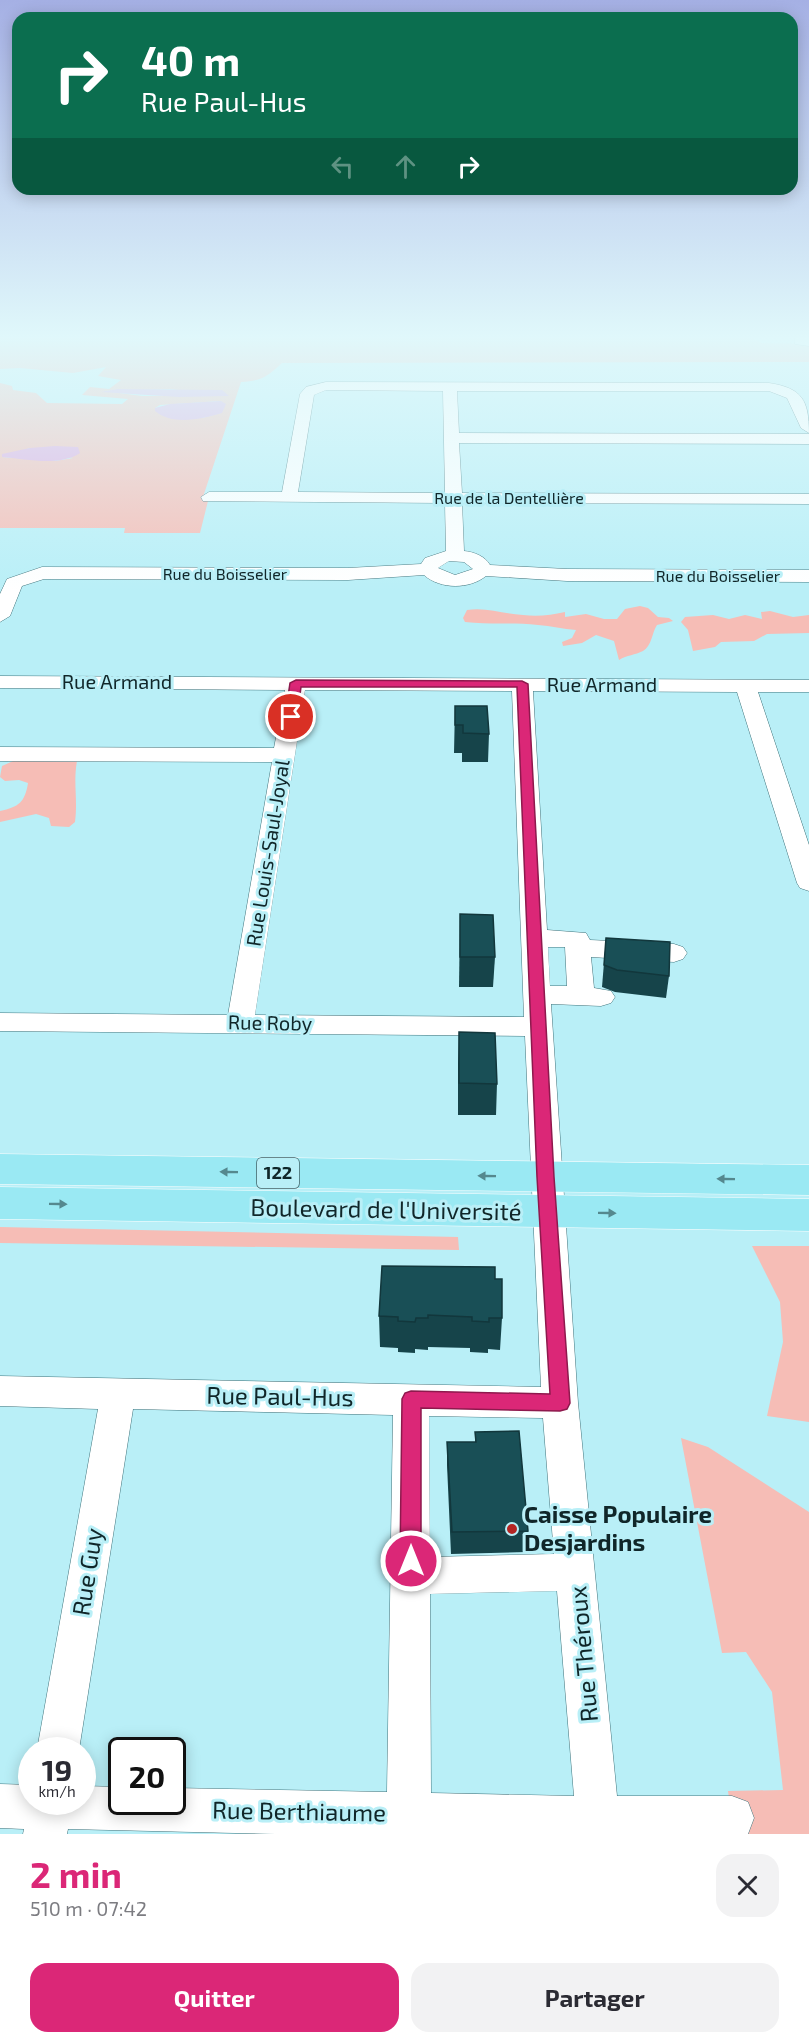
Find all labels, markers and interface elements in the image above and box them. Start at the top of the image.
text: 40 m [141,34,240,84]
icon: right [42,36,120,114]
text: Rue Paul-Hus [141,85,306,117]
icon: left [326,150,359,183]
icon: ahead [389,150,422,183]
icon: right [452,150,485,183]
street label: Rue de la Dentellière [434,488,584,507]
street label: Rue du Boisselier [163,564,288,583]
street label: Rue du Boisselier [656,566,781,585]
street label: Rue Armand [62,669,172,693]
street label: Rue Armand [547,672,657,696]
pin [265,691,316,742]
icon: arrive [274,700,307,733]
street label: Rue Louis-Saul-Joyal [240,758,294,948]
street label: Rue Roby [228,1009,313,1035]
road number: 122 [257,1158,299,1188]
one-way arrow [220,1167,239,1177]
one-way arrow [478,1171,497,1181]
one-way arrow [716,1175,735,1184]
street label: Boulevard de l'Université [250,1192,522,1225]
one-way arrow [49,1200,68,1209]
one-way arrow [597,1208,616,1218]
street label: Rue Paul-Hus [206,1380,354,1411]
place label: Caisse Populaire Desjardins [524,1499,712,1556]
marker: Caisse Populaire Desjardins [505,1522,519,1536]
street label: Rue Guy [65,1526,108,1618]
position arrow [379,1529,443,1593]
street label: Rue Théroux [562,1585,603,1723]
speed limit sign: 20 [108,1737,186,1815]
text: 19 [42,1751,72,1787]
text: km/h [38,1782,76,1800]
street label: Rue Berthiaume [212,1794,386,1827]
text: 2 min [30,1852,122,1895]
button: close [716,1854,779,1917]
text: 510 m · 07:42 [30,1896,147,1920]
button: Quitter [30,1963,399,2032]
button: Partager [411,1963,779,2032]

